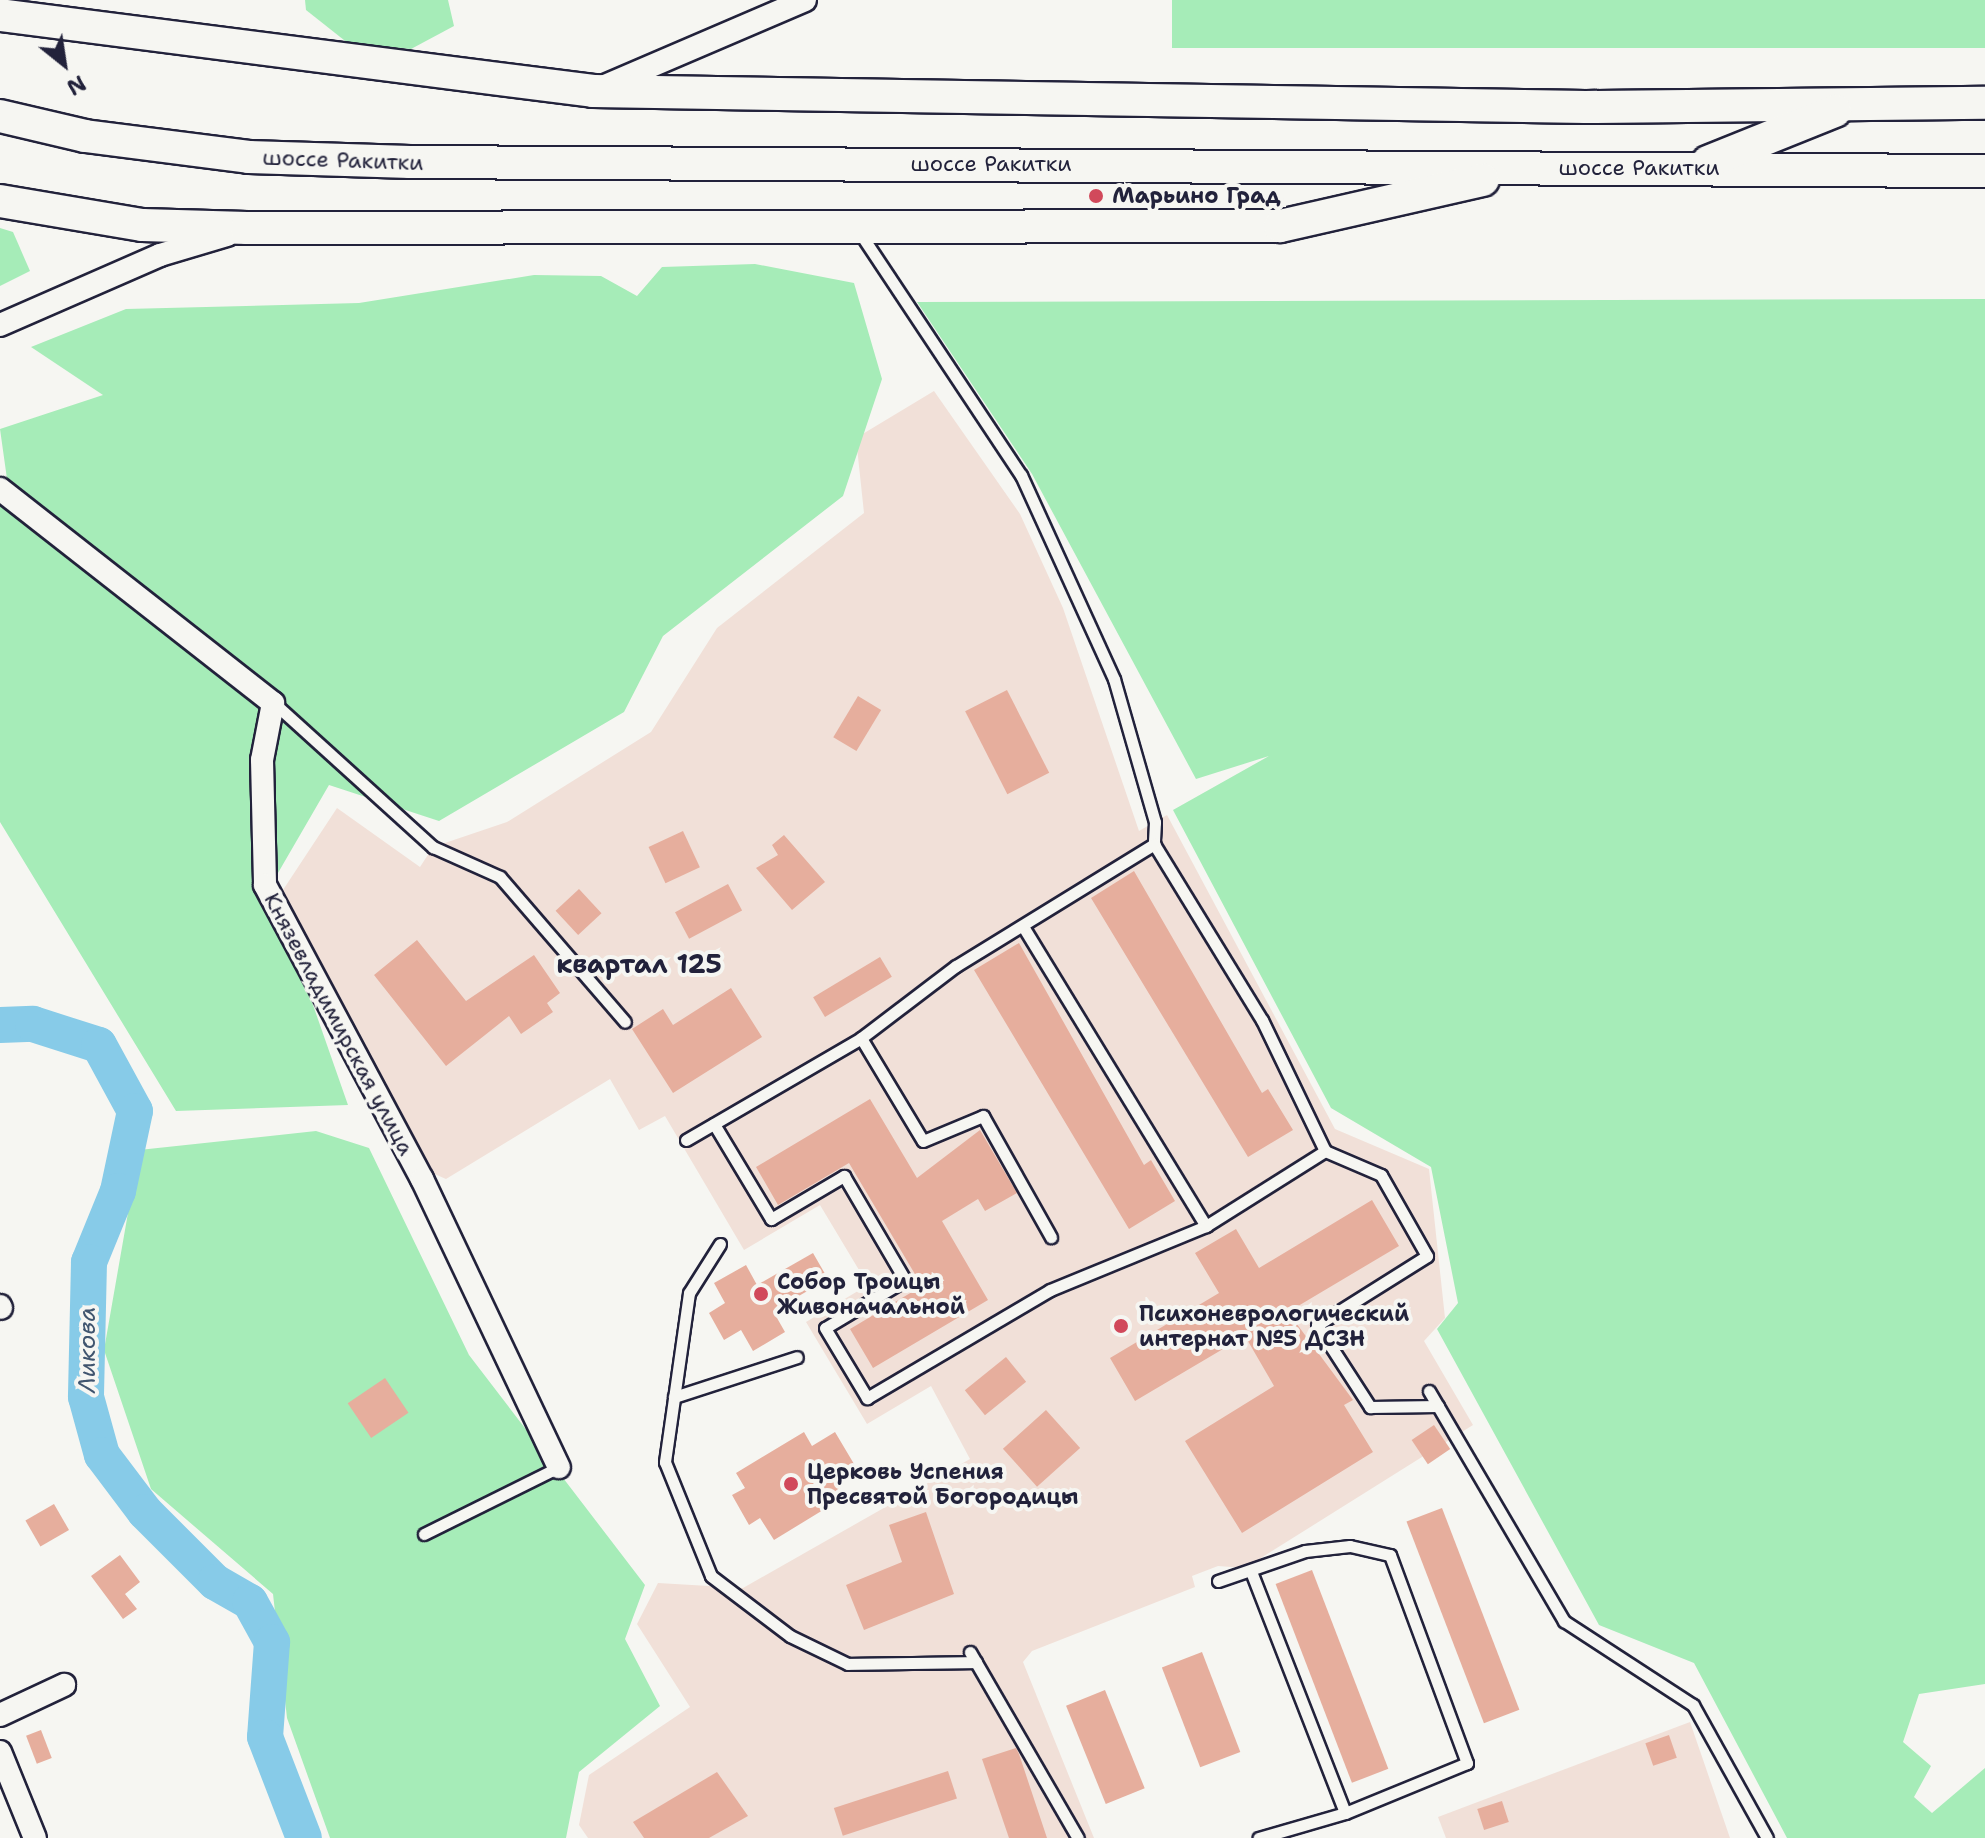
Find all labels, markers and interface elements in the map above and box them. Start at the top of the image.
north arrow [24,24,104,104]
text: N [61,68,91,102]
street label: шоссе Ракитки [262,144,424,176]
street label: шоссе Ракитки [910,151,1072,177]
street label: шоссе Ракитки [1558,155,1720,181]
place label: Марьино Град [1112,183,1281,209]
marker: Марьино Град [1087,187,1105,205]
street label: Князевладимирская улица [258,888,420,1160]
district label: квартал 125 [556,948,722,980]
place label: Собор Троицы Живоначальной [777,1268,965,1320]
marker: Собор Троицы Живоначальной [752,1285,770,1303]
place label: Психоневрологический интернат №5 ДСЗН [1139,1300,1409,1352]
water label: Ликова [74,1307,102,1393]
marker: Психоневрологический интернат №5 ДСЗН [1110,1315,1132,1337]
place label: Церковь Успения Пресвятой Богородицы [807,1458,1078,1510]
marker: Церковь Успения Пресвятой Богородицы [782,1475,800,1493]

